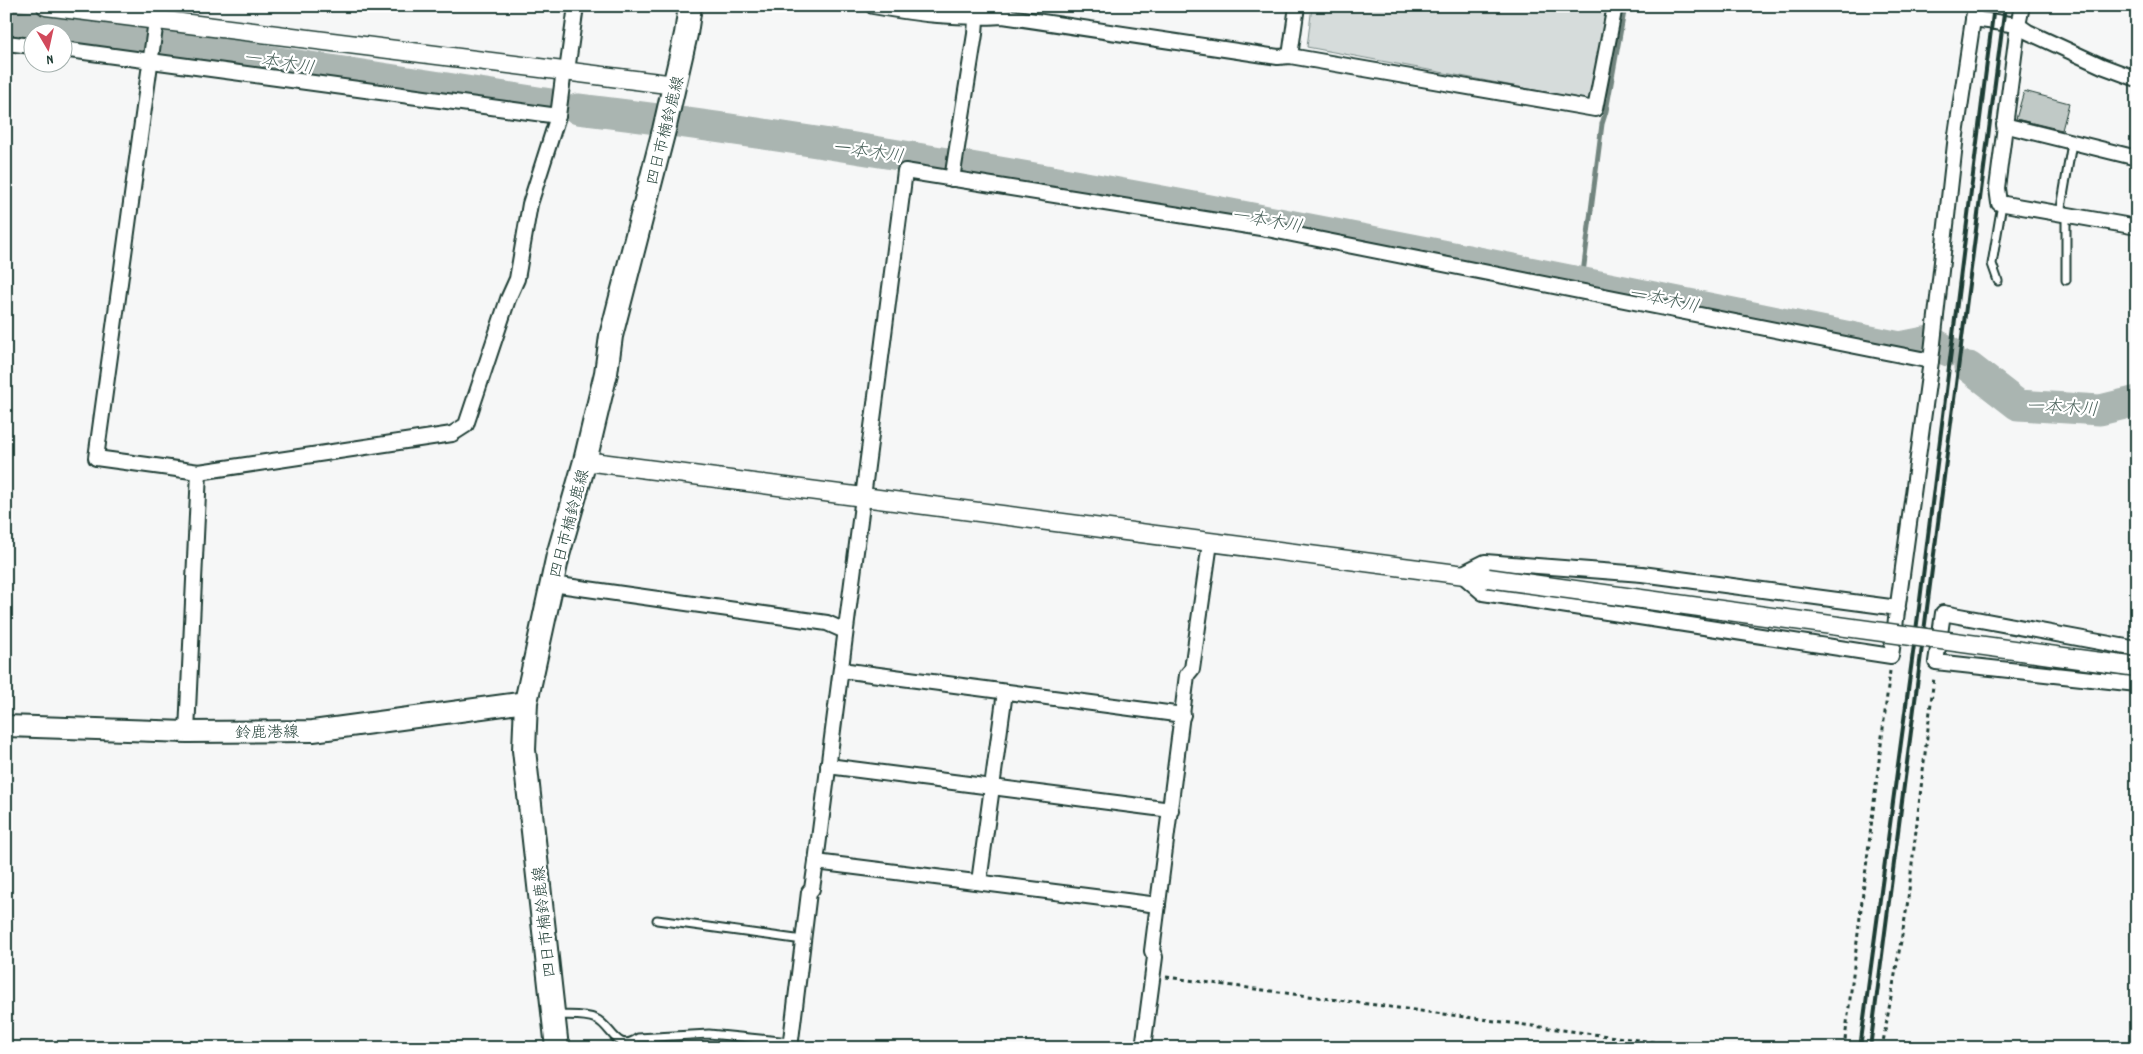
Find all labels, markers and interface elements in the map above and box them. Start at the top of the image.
north arrow [22,22,72,72]
water label: 一本木川 [241,46,316,82]
text: N [45,48,55,69]
street label: 四日市楠鈴鹿線 [642,73,691,188]
water label: 一本木川 [830,136,905,171]
water label: 一本木川 [1229,204,1304,241]
water label: 一本木川 [1626,282,1701,321]
water label: 一本木川 [2025,395,2098,424]
street label: 四日市楠鈴鹿線 [545,467,596,581]
street label: 鈴鹿港線 [235,721,299,746]
street label: 四日市楠鈴鹿線 [528,865,563,979]

